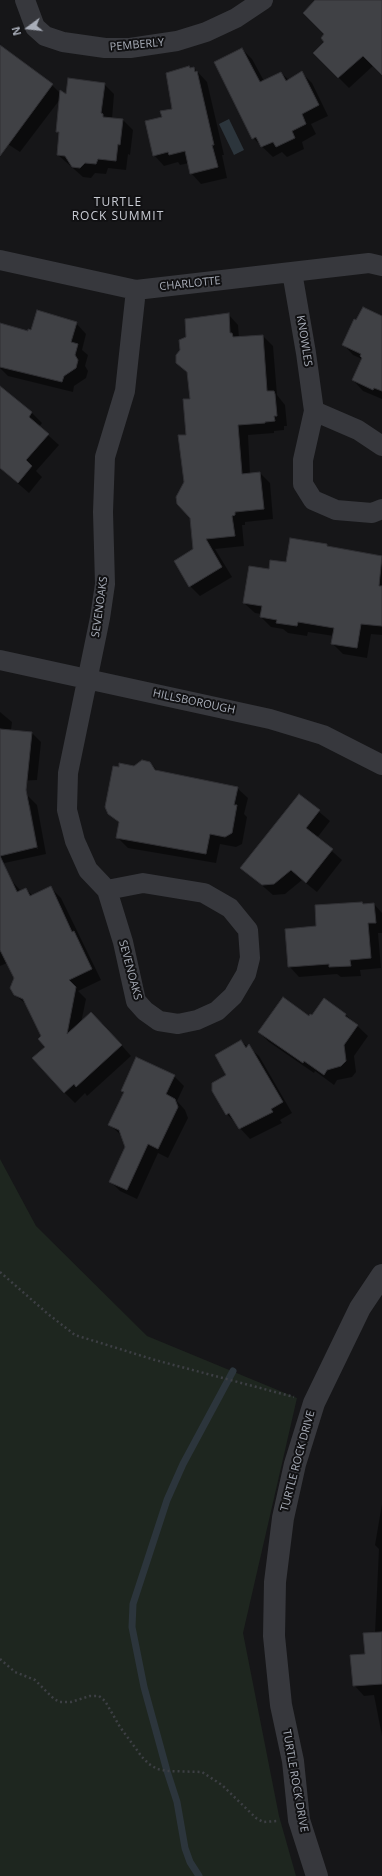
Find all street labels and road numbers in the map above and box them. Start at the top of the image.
street label: PEMBERLY [109,36,165,54]
street label: CHARLOTTE [159,274,221,294]
street label: KNOWLES [293,314,315,368]
street label: SEVENOAKS [89,576,111,638]
street label: HILLSBOROUGH [152,687,236,717]
street label: SEVENOAKS [116,939,144,1001]
street label: TURTLE ROCK DRIVE [278,1409,318,1513]
street label: TURTLE ROCK DRIVE [279,1729,311,1833]

